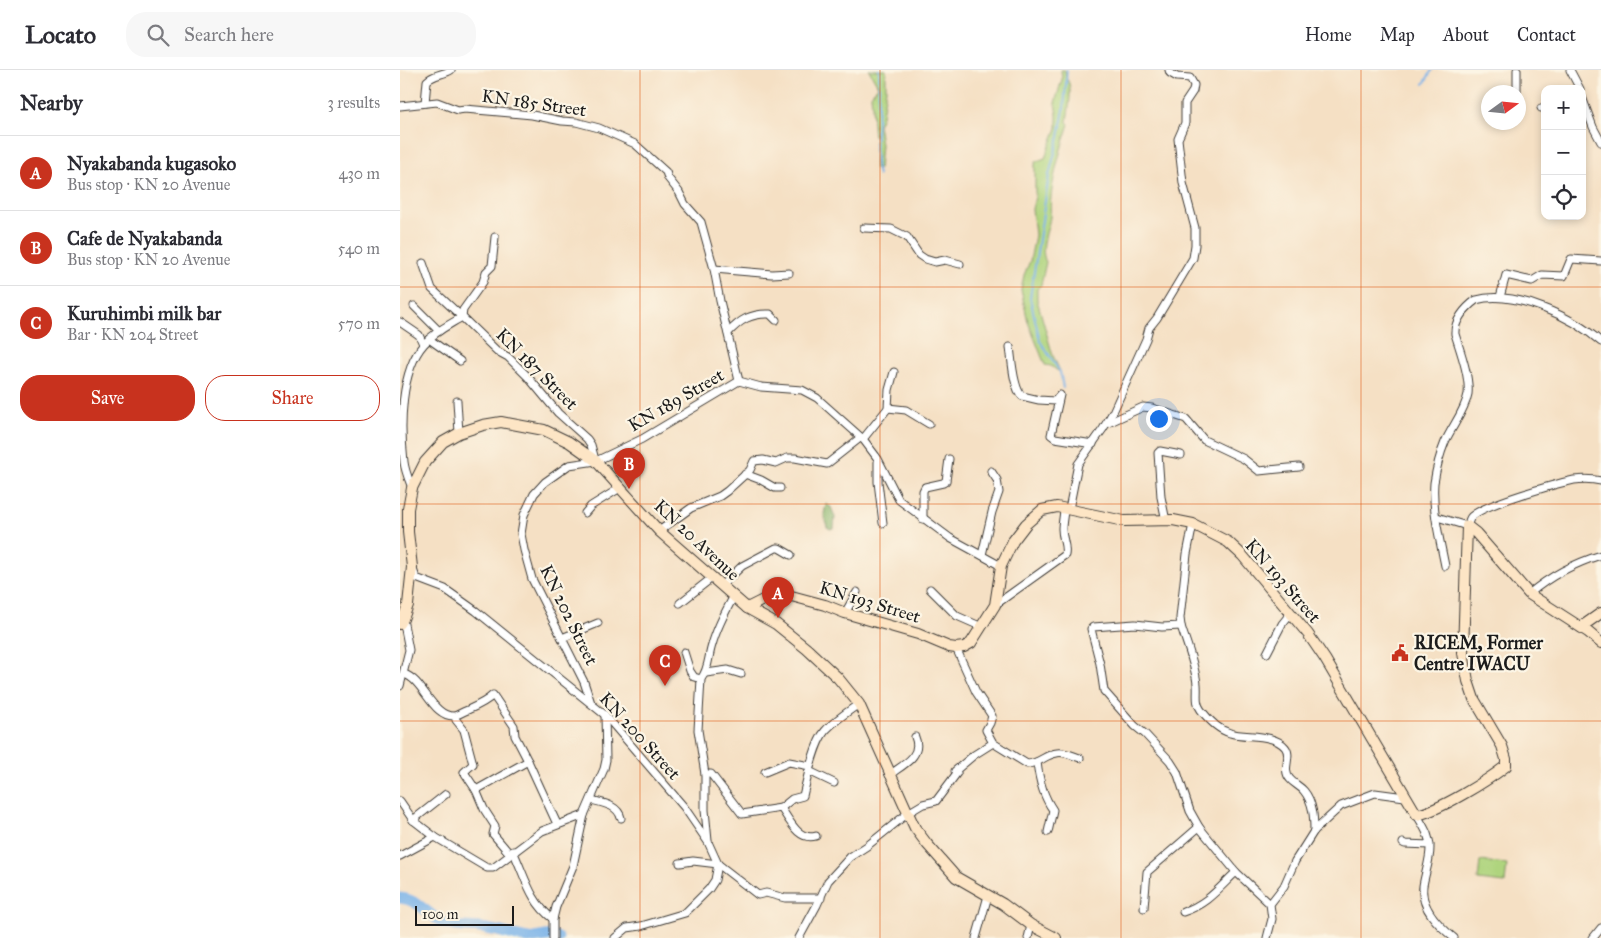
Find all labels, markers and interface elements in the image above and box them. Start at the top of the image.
search box [126,12,476,57]
text: Locato [25,20,96,50]
icon: search [144,21,172,49]
text: Search here [184,23,274,46]
text: Home [1305,24,1352,46]
text: Map [1380,24,1415,46]
text: About [1443,24,1489,46]
text: Contact [1517,24,1576,46]
street label: KN 185 Street [480,85,588,121]
north arrow [1481,85,1526,130]
map controls [1541,85,1586,220]
button: + [1541,85,1586,130]
text: Nearby [20,90,83,116]
text: 3 results [327,93,380,112]
button: − [1541,130,1586,175]
text: Nyakabanda kugasoko [67,152,236,175]
text: A [31,164,41,183]
text: 430 m [338,164,380,183]
text: Bus stop · KN 20 Avenue [67,175,231,194]
button: locate [1541,175,1586,220]
text: Cafe de Nyakabanda [67,227,222,250]
text: B [31,239,41,258]
text: 540 m [338,239,380,258]
text: Bus stop · KN 20 Avenue [67,250,231,269]
text: Kuruhimbi milk bar [67,302,221,325]
text: C [31,314,41,333]
text: 570 m [338,314,380,333]
street label: KN 187 Street [491,323,583,415]
text: Bar · KN 204 Street [67,325,198,344]
street label: KN 189 Street [624,363,728,436]
button: Save [20,375,195,421]
button: Share [205,375,380,421]
your location [1146,406,1172,432]
pin: B [613,448,645,489]
street label: KN 20 Avenue [650,495,744,585]
street label: KN 193 Street [1240,534,1326,628]
street label: KN 202 Street [535,561,603,669]
street label: KN 193 Street [817,576,924,628]
pin: A [762,577,794,618]
place label: RICEM, Former Centre IWACU [1414,632,1544,675]
public building icon: RICEM, Former Centre IWACU [1390,643,1410,663]
pin: C [649,645,681,686]
street label: KN 200 Street [595,688,686,785]
scale bar [415,903,514,926]
text: 100 m [422,906,459,923]

